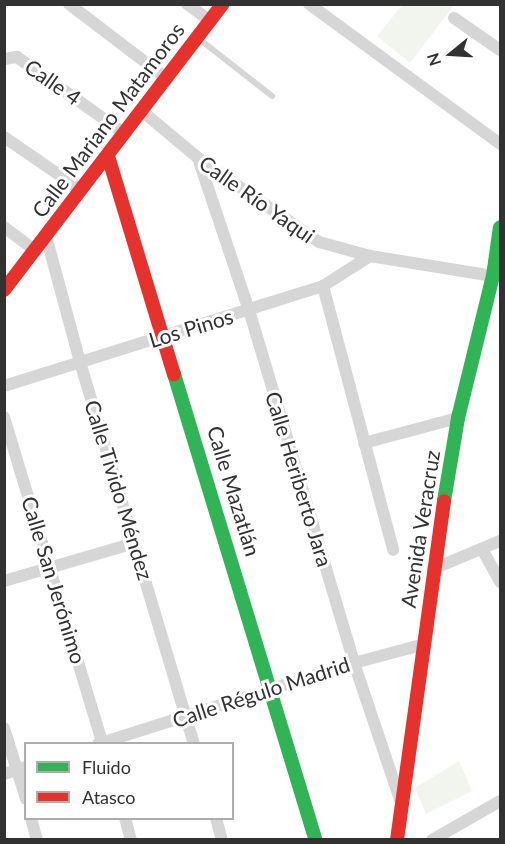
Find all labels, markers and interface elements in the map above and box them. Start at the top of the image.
street label: Calle Mariano Matamoros [26,18,190,222]
north arrow [421,24,481,84]
text: N [422,51,444,69]
street label: Calle 4 [20,54,86,110]
street label: Calle Río Yaqui [194,150,320,248]
street label: Los Pinos [146,303,236,353]
street label: Calle Heriberto Jara [260,388,338,570]
street label: Calle Tivido Méndez [80,397,158,583]
street label: Calle Mazatlán [202,423,266,559]
street label: Avenida Veracruz [395,448,445,610]
street label: Calle San Jerónimo [16,493,92,667]
street label: Calle Régulo Madrid [169,651,353,733]
legend [24,742,234,820]
text: Fluido [82,756,131,778]
text: Atasco [82,786,135,808]

